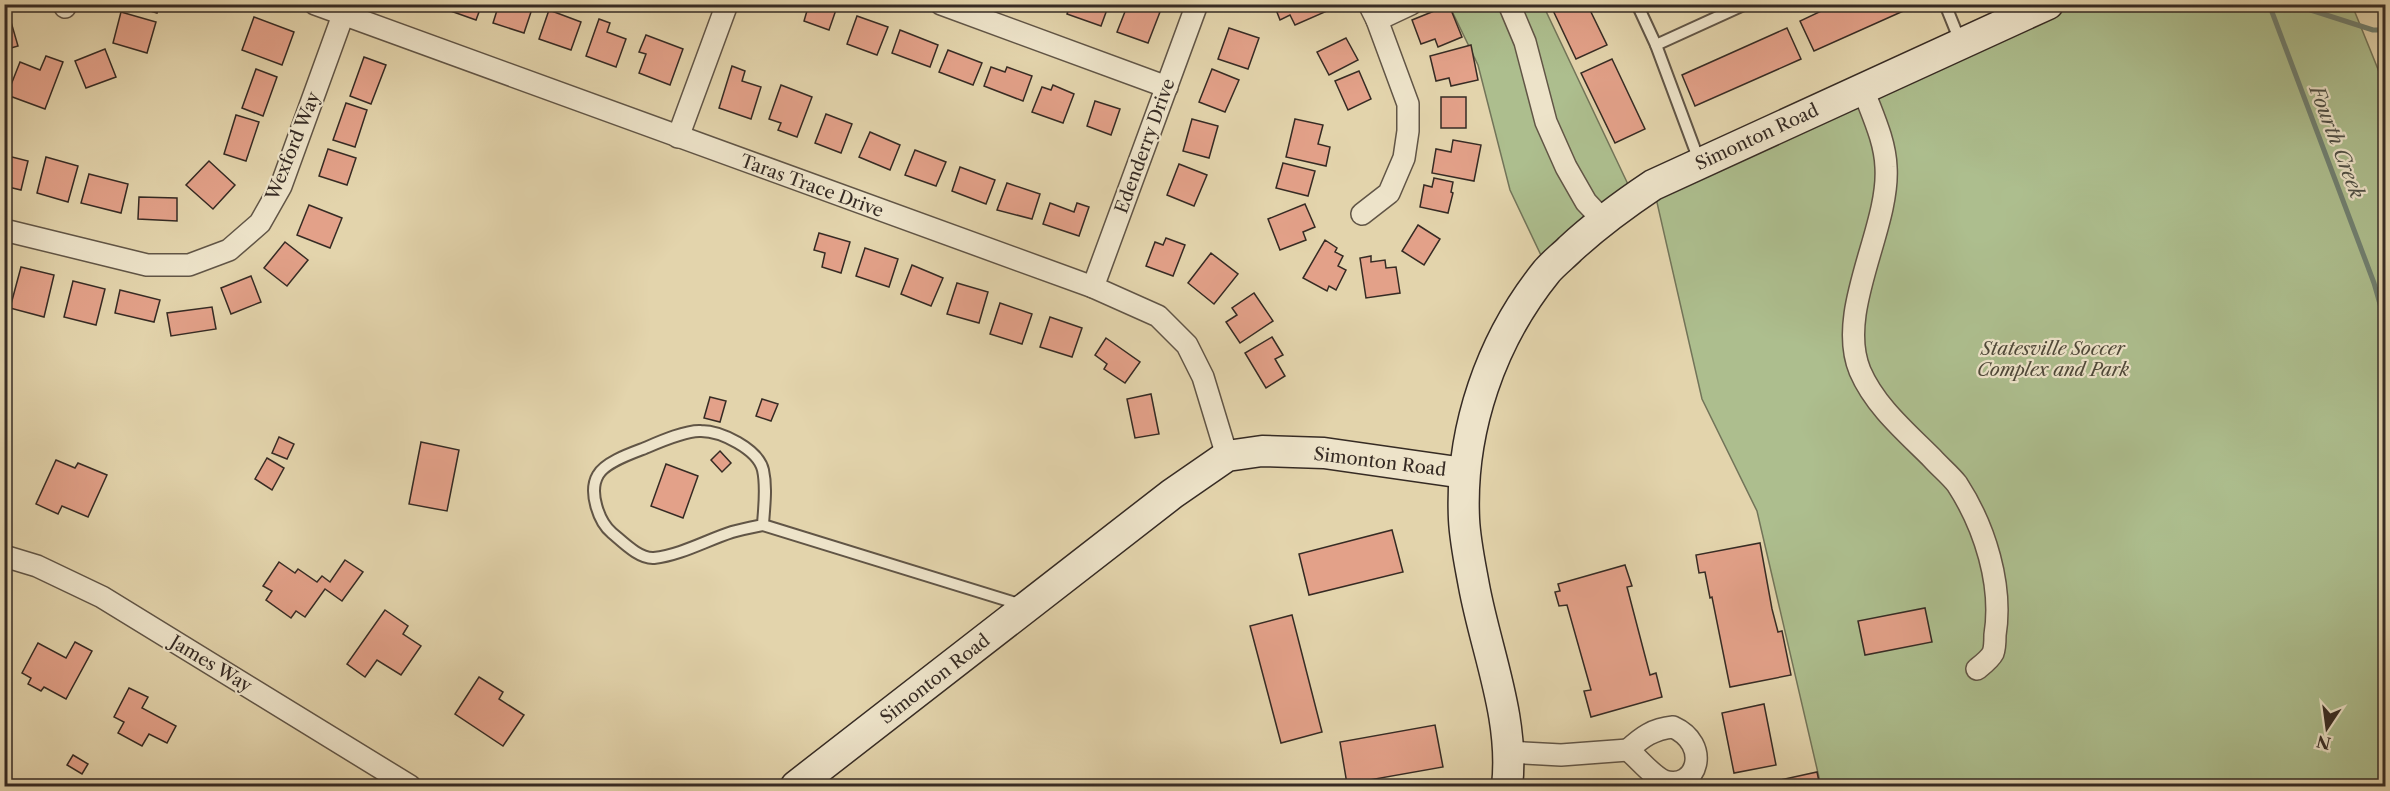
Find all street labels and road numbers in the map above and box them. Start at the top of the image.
street label: Edenderry Drive [1110,76,1180,216]
street label: Wexford Way [261,88,325,204]
street label: Simonton Road [1692,99,1822,175]
street label: Taras Trace Drive [737,150,887,222]
street label: Simonton Road [1313,443,1448,481]
street label: James Way [164,629,257,698]
street label: Simonton Road [876,629,994,729]

